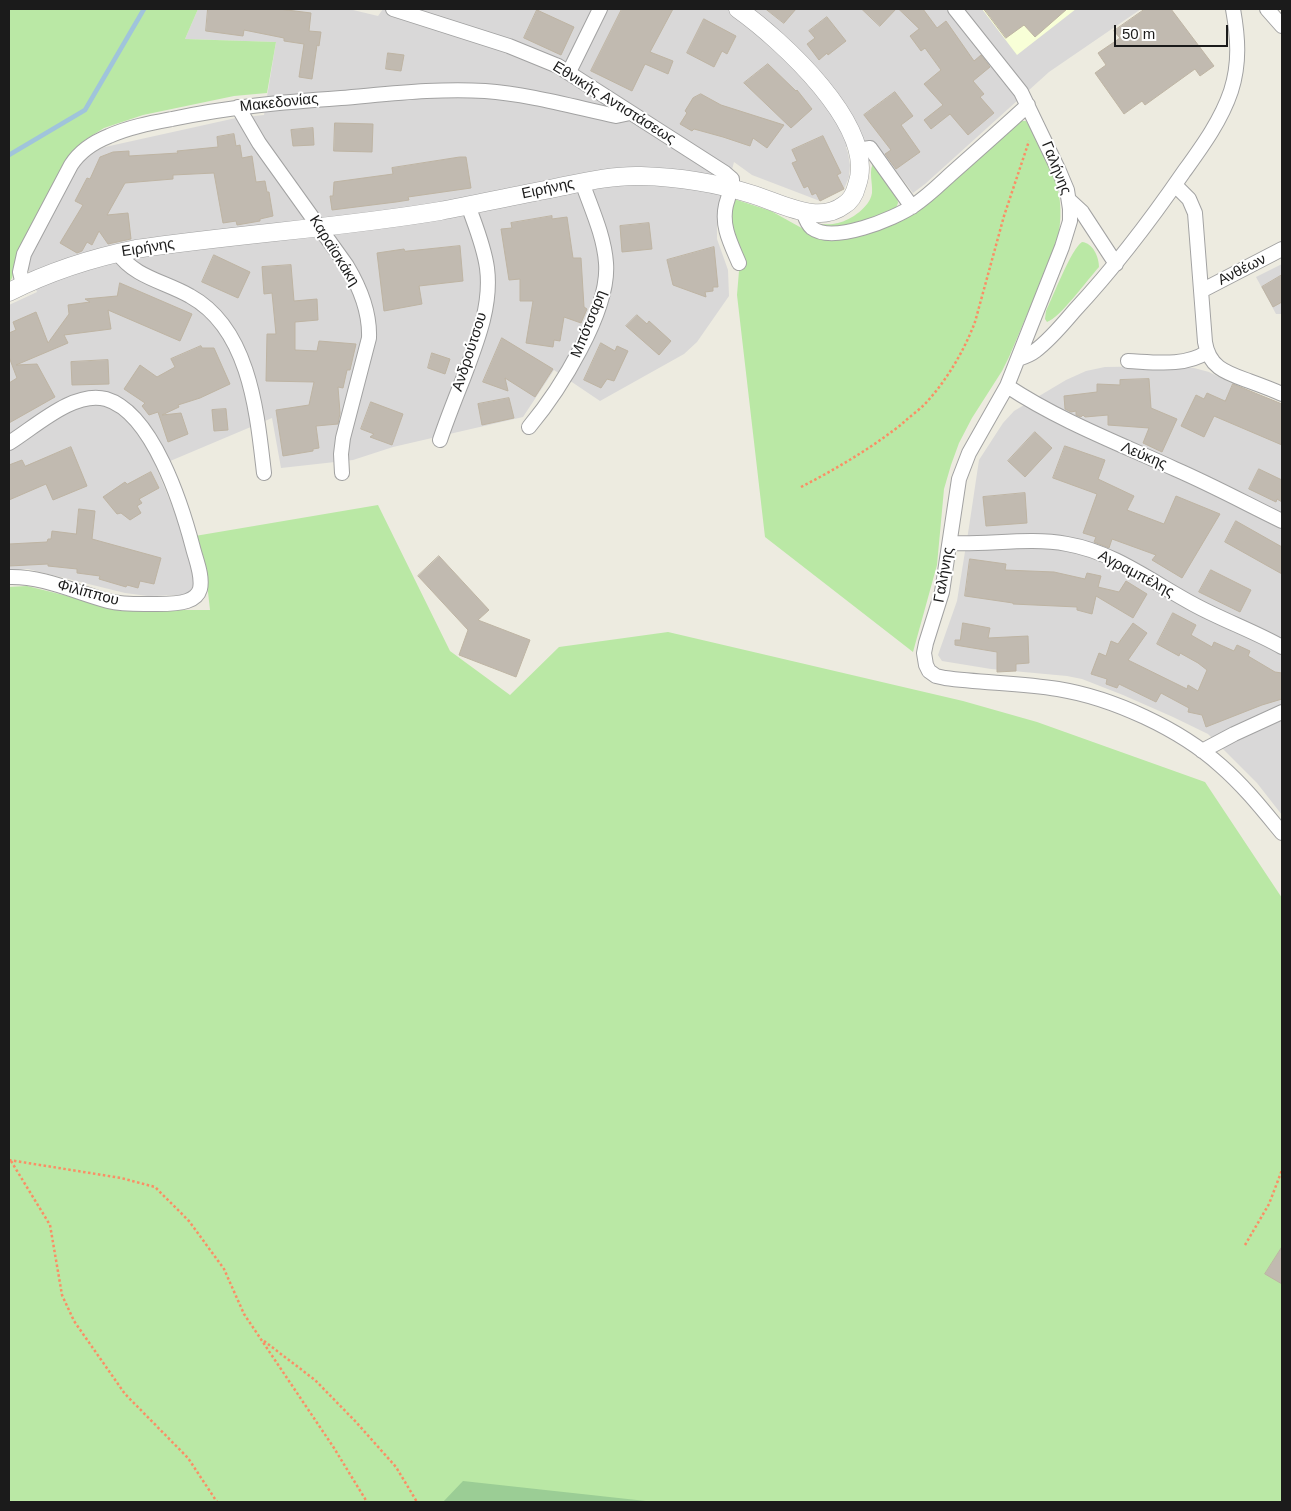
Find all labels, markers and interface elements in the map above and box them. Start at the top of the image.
scale bar [1116,15,1230,47]
text: 50 m [1122,25,1155,42]
street label: Εθνικής Αντιστάσεως [549,58,679,148]
street label: Μακεδονίας [239,90,319,116]
street label: Γαλήνης [1037,139,1075,197]
street label: Ειρήνης [520,175,576,203]
street label: Καραϊσκάκη [305,212,363,290]
street label: Ειρήνης [120,235,176,261]
street label: Ανθέων [1215,250,1269,290]
street label: Μπότσαρη [567,287,611,361]
street label: Ανδρούτσου [449,310,491,394]
street label: Λεύκης [1118,438,1170,474]
street label: Γαλήνης [930,546,958,604]
street label: Αγραμπέλης [1095,547,1177,601]
street label: Φιλίππου [55,576,121,610]

